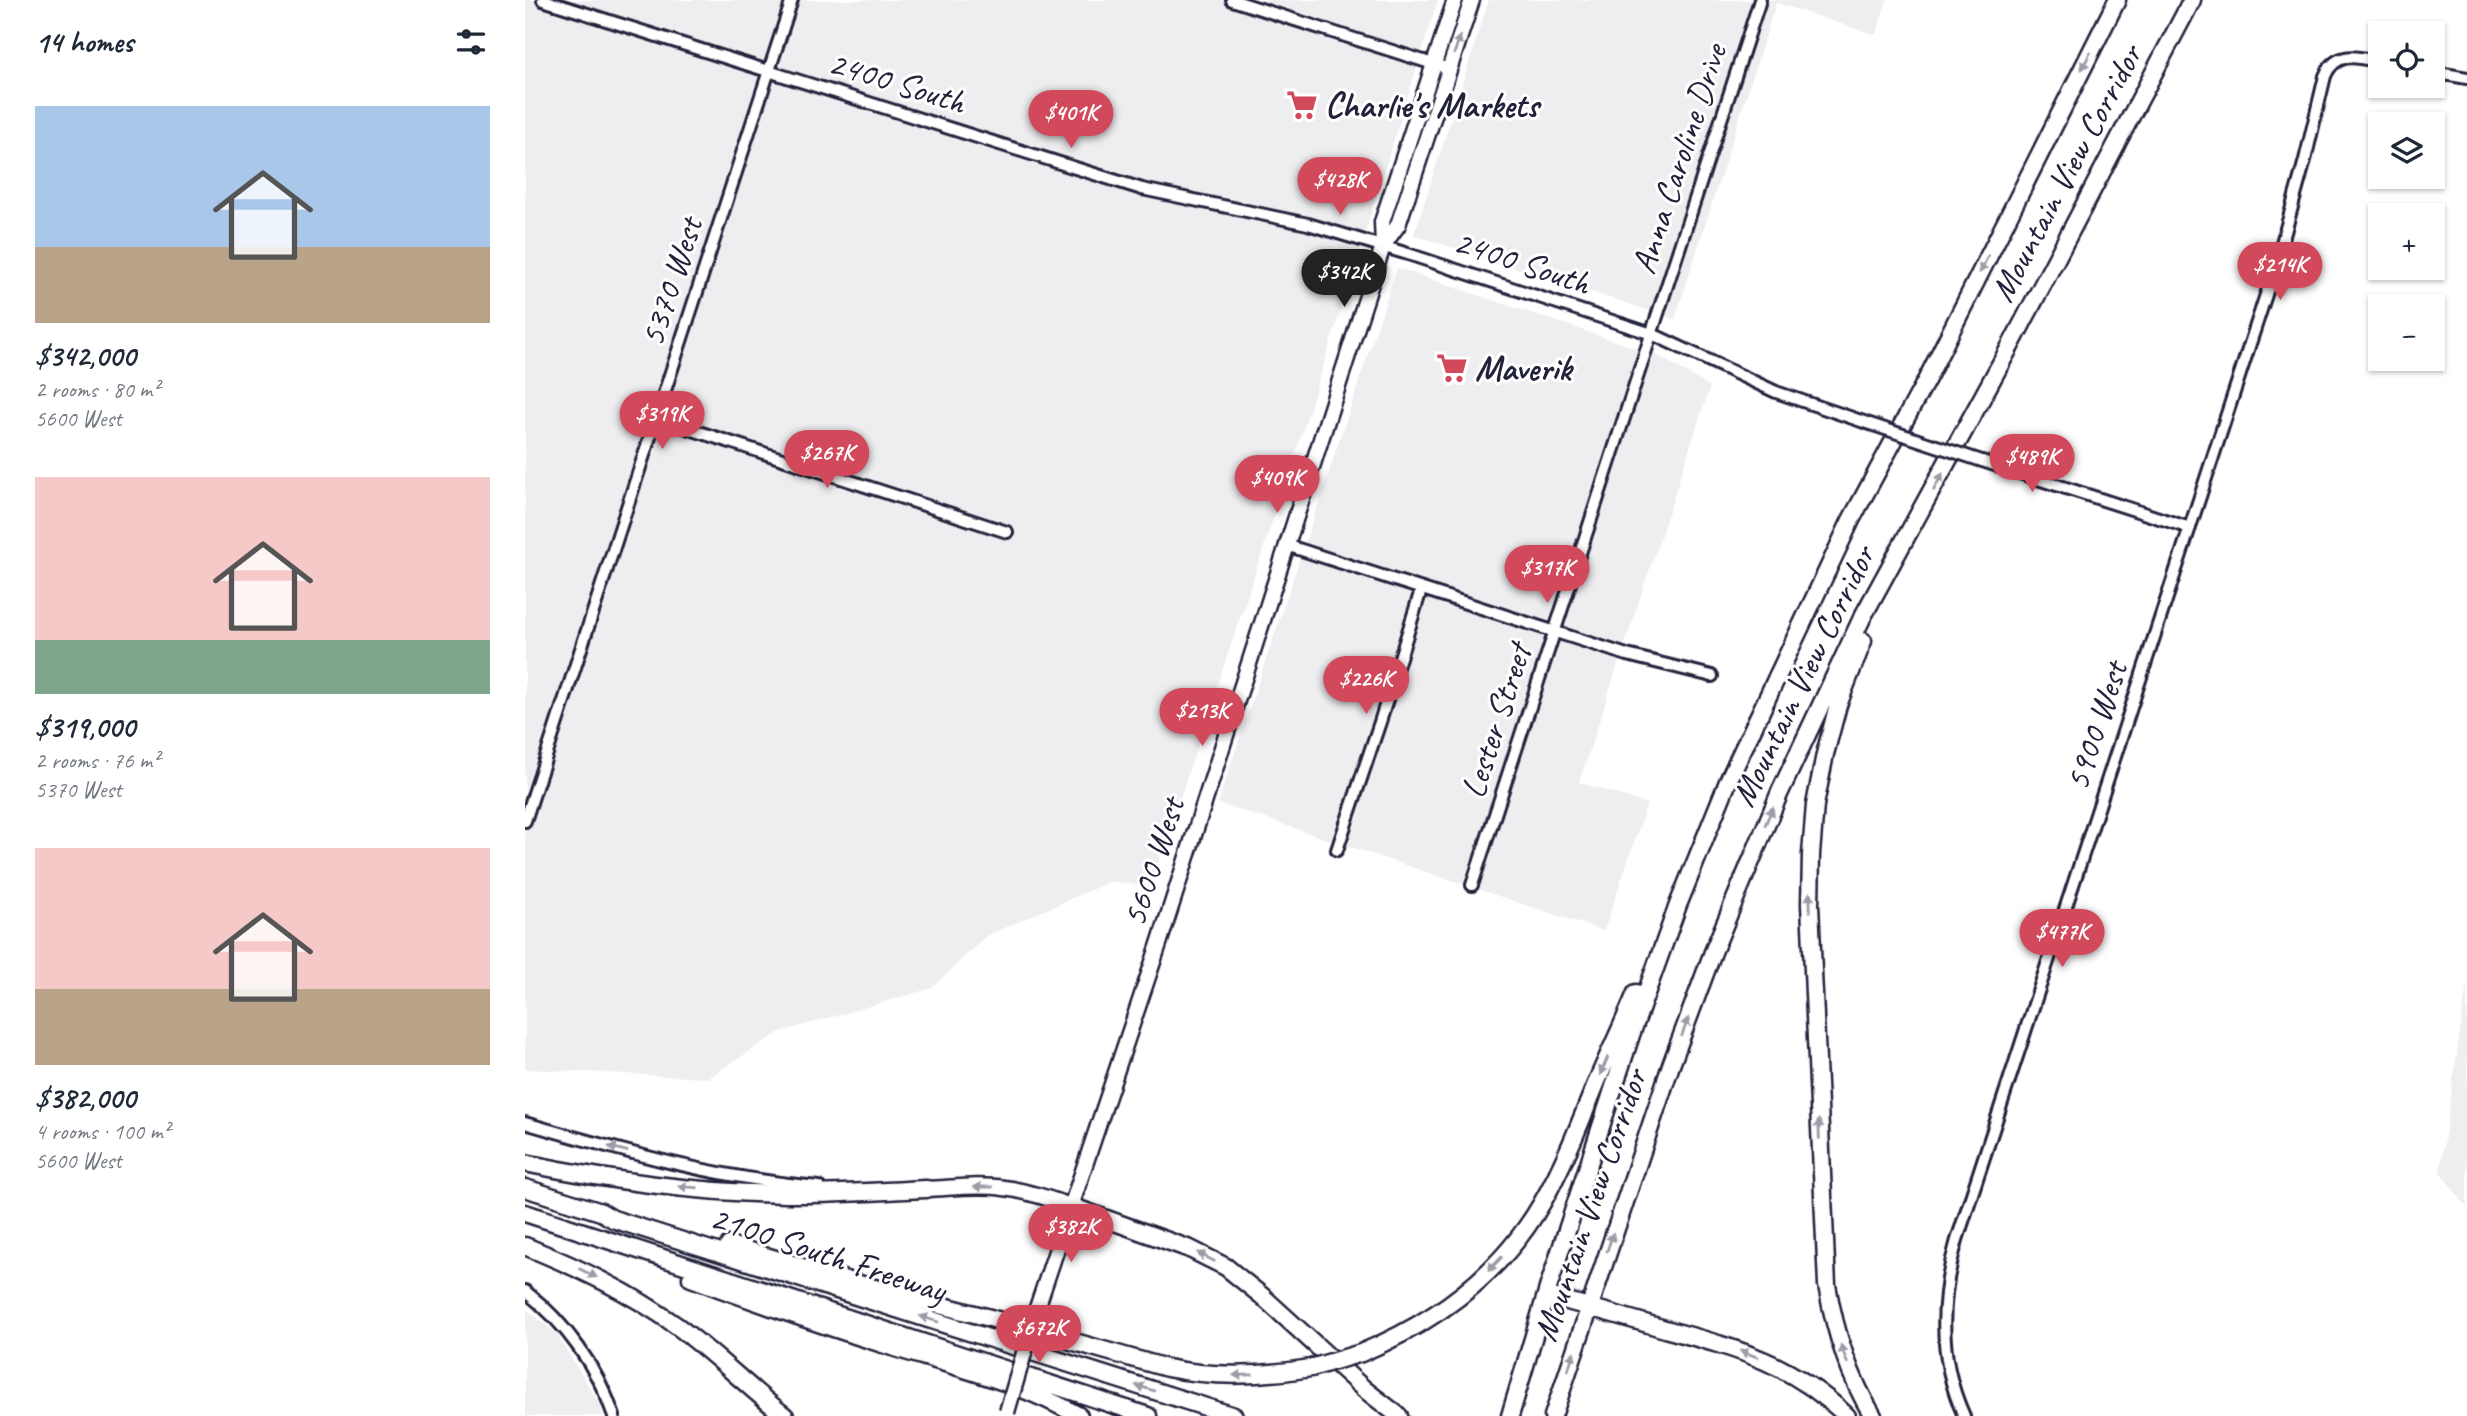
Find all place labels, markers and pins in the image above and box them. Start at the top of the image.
place label: Charlie's Markets [1325,83,1542,128]
supermarket icon: Charlie's Markets [1285,88,1319,122]
pin: $401K [1022,90,1120,150]
pin: $428K [1291,158,1389,217]
pin: $214K [2231,243,2329,302]
pin: $342K [1295,250,1393,309]
place label: Maverik [1475,346,1574,391]
supermarket icon: Maverik [1435,351,1469,385]
pin: $319K [613,392,711,451]
pin: $267K [778,430,876,490]
pin: $489K [1983,434,2081,494]
pin: $409K [1228,456,1326,515]
pin: $317K [1498,546,1596,605]
pin: $226K [1317,656,1415,716]
pin: $213K [1153,688,1251,748]
pin: $477K [2013,909,2111,969]
pin: $382K [1022,1204,1120,1264]
pin: $672K [990,1306,1088,1365]

